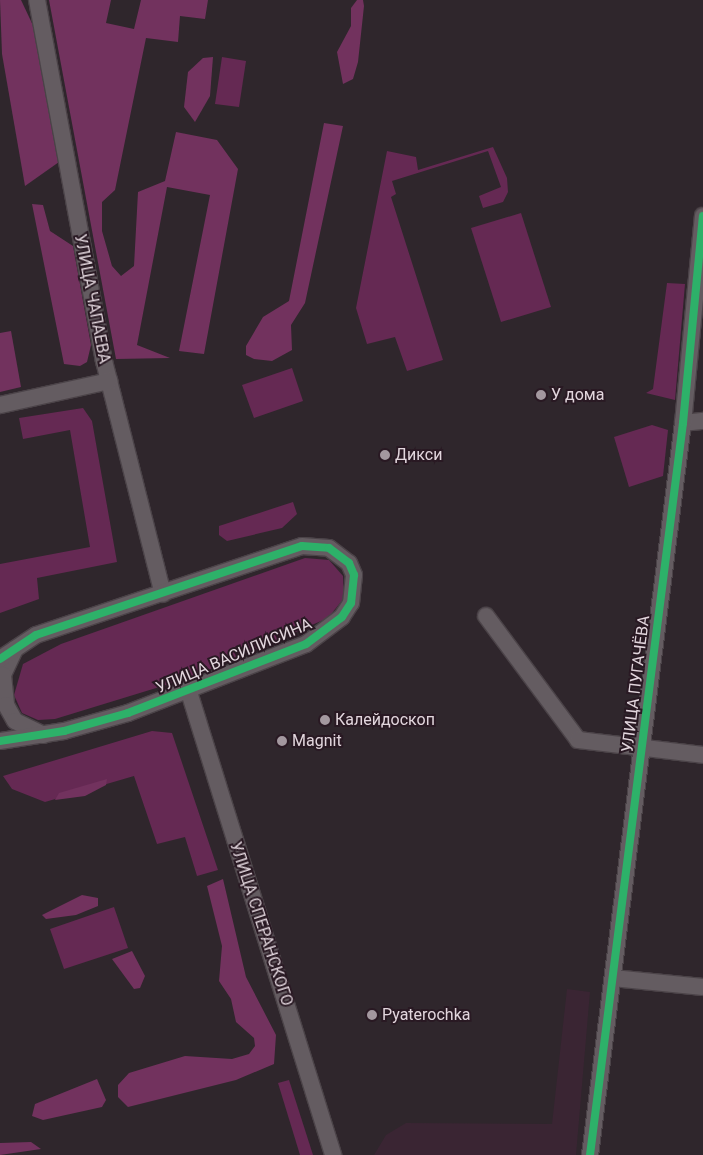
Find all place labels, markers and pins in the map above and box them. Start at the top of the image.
place label: У дома [551,385,604,405]
marker: У дома [535,389,547,401]
place label: Дикси [395,445,442,465]
marker: Дикси [379,449,391,461]
place label: Калейдоскоп [335,710,435,730]
marker: Калейдоскоп [319,714,331,726]
place label: Magnit [292,731,342,751]
marker: Magnit [276,735,288,747]
place label: Pyaterochka [382,1005,470,1025]
marker: Pyaterochka [366,1009,378,1021]

